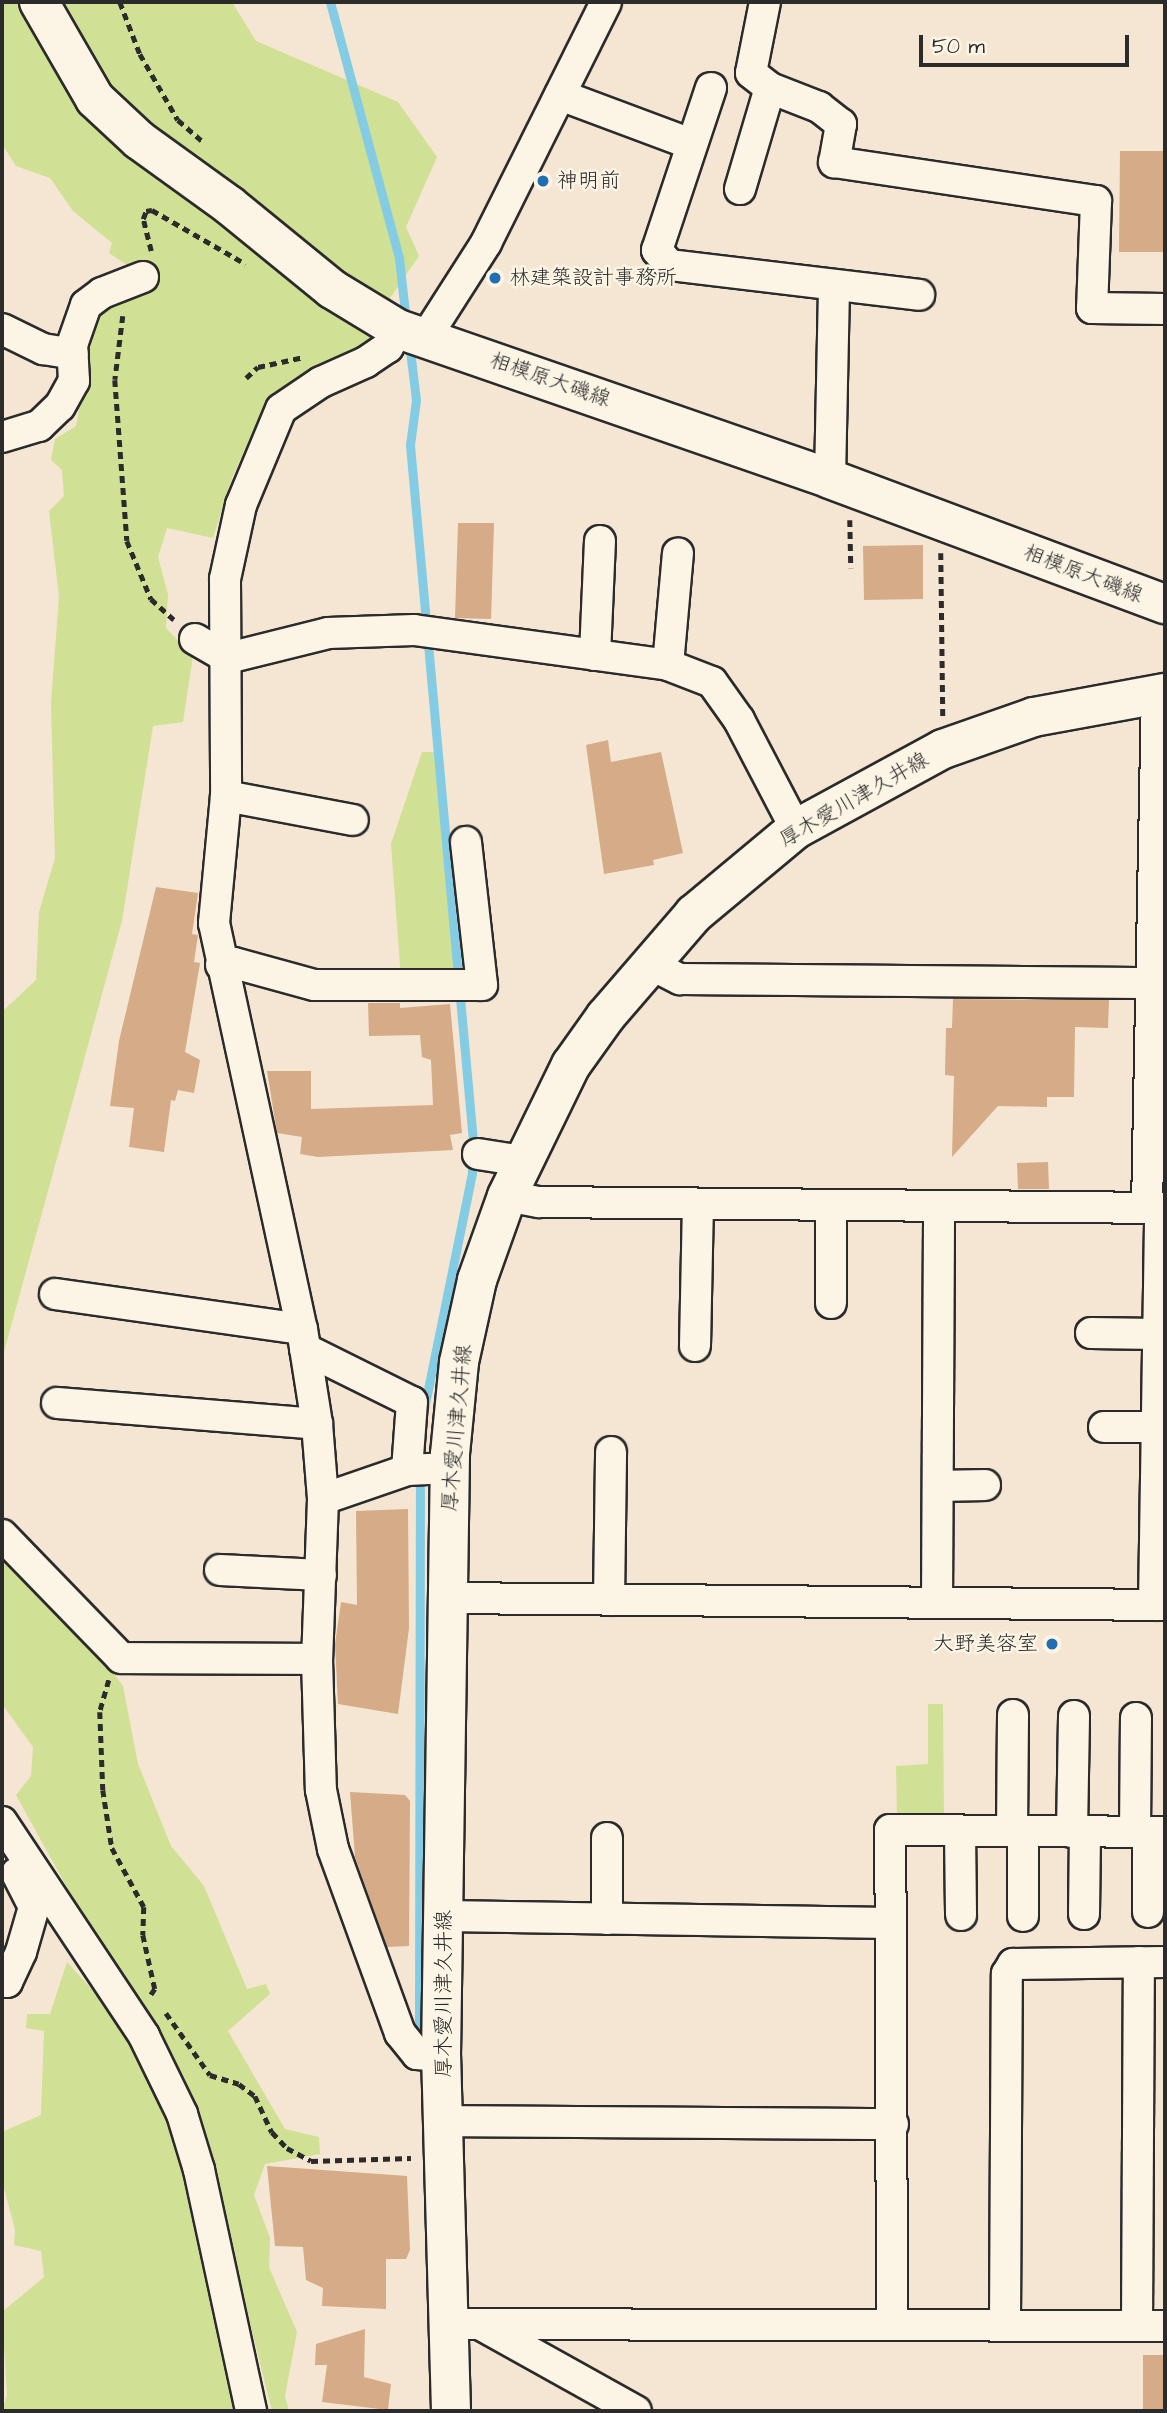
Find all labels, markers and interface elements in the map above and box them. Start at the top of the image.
scale bar [922,21,1132,65]
text: 50 m [932,32,985,61]
place label: 神明前 [557,168,620,194]
marker: 神明前 [535,173,551,189]
place label: 林建築設計事務所 [509,265,677,291]
marker: 林建築設計事務所 [487,270,503,286]
street label: 相模原大磯線 [486,348,614,412]
street label: 相模原大磯線 [1020,540,1146,608]
street label: 厚木愛川津久井線 [775,747,933,853]
street label: 厚木愛川津久井線 [437,1343,477,1513]
place label: 大野美容室 [933,1631,1038,1657]
marker: 大野美容室 [1044,1636,1060,1652]
street label: 厚木愛川津久井線 [431,1910,457,2078]

